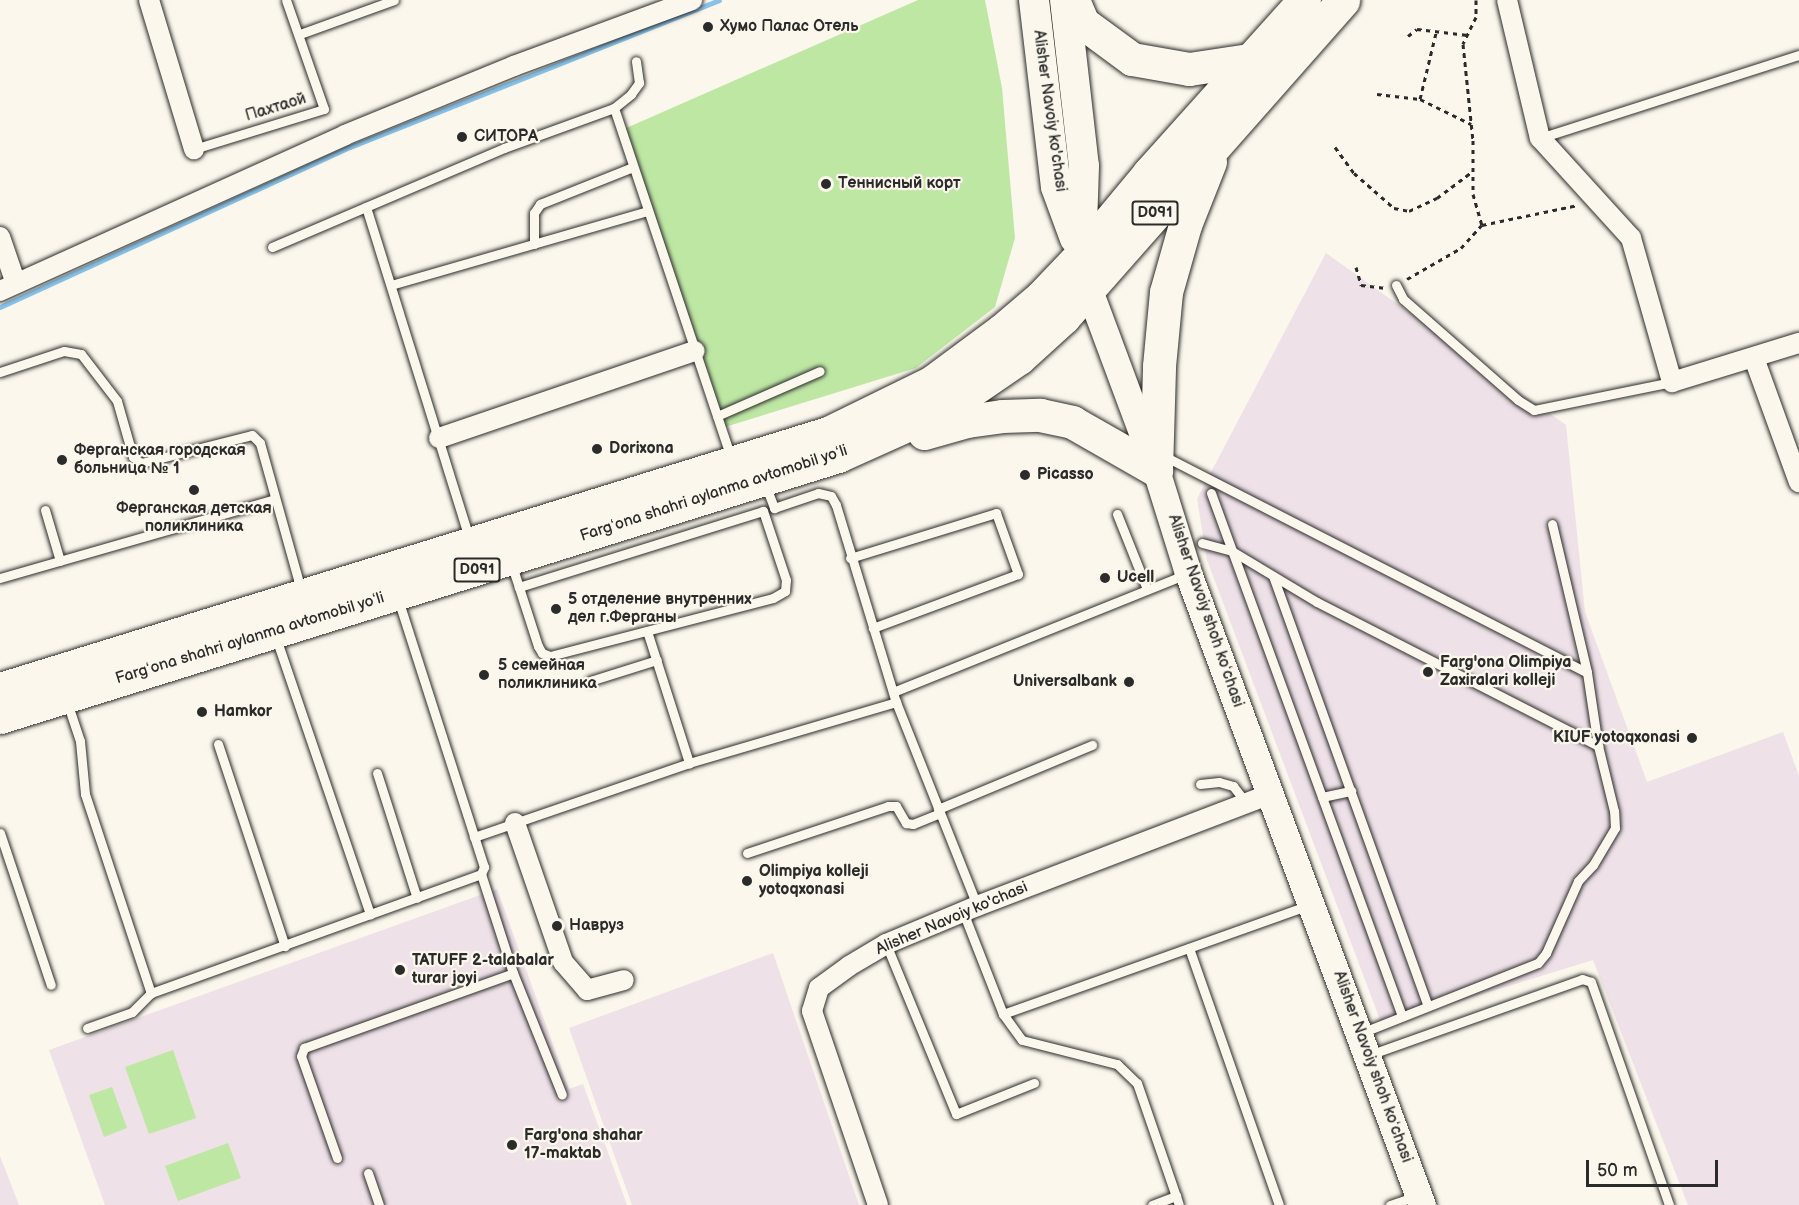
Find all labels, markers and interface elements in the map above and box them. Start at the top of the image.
place label: Хумо Палас Отель [720,17,858,37]
marker: Хумо Палас Отель [701,20,715,34]
street label: Alisher Navoiy ko'chasi [1028,28,1070,194]
street label: Пахтаой [243,90,309,126]
place label: СИТОРА [474,127,538,147]
marker: СИТОРА [455,130,469,144]
place label: Теннисный корт [838,174,961,194]
marker: Теннисный корт [819,177,833,191]
road number: D091 [1131,201,1179,225]
place label: Dorixona [609,439,674,459]
place label: Ферганская городская больница № 1 [74,441,246,479]
street label: Fargʻona shahri aylanma avtomobil yoʻli [578,441,850,547]
marker: Dorixona [590,442,604,456]
marker: Ферганская городская больница № 1 [55,453,69,467]
place label: Picasso [1037,465,1094,485]
marker: Picasso [1018,468,1032,482]
marker: Ферганская детская поликлиника [187,483,201,497]
place label: Ферганская детская поликлиника [116,499,272,537]
street label: Alisher Navoiy shoh koʻchasi [1163,512,1247,710]
road number: D091 [453,558,501,582]
place label: Ucell [1117,568,1154,588]
marker: Ucell [1098,571,1112,585]
street label: Fargʻona shahri aylanma avtomobil yoʻli [113,589,387,689]
place label: 5 отделение внутренних дел г.Ферганы [568,590,752,628]
marker: 5 отделение внутренних дел г.Ферганы [549,602,563,616]
place label: Farg'ona Olimpiya Zaxiralari kolleji [1440,653,1571,691]
place label: 5 семейная поликлиника [498,656,597,694]
marker: Farg'ona Olimpiya Zaxiralari kolleji [1421,665,1435,679]
marker: 5 семейная поликлиника [475,666,493,684]
place label: Universalbank [1013,672,1117,692]
marker: Universalbank [1122,675,1136,689]
place label: Hamkor [214,702,272,722]
marker: Hamkor [195,705,209,719]
place label: KIUF yotoqxonasi [1553,728,1680,748]
marker: KIUF yotoqxonasi [1685,731,1699,745]
place label: Olimpiya kolleji yotoqxonasi [759,862,869,900]
marker: Olimpiya kolleji yotoqxonasi [740,874,754,888]
street label: Alisher Navoiy ko'chasi [873,878,1031,960]
place label: Навруз [569,916,624,936]
marker: Навруз [550,919,564,933]
place label: TATUFF 2-talabalar turar joyi [412,951,554,989]
marker: TATUFF 2-talabalar turar joyi [393,963,407,977]
street label: Alisher Navoiy shoh koʻchasi [1328,968,1416,1166]
place label: Farg'ona shahar 17-maktab [524,1126,643,1164]
marker: Farg'ona shahar 17-maktab [505,1138,519,1152]
scale bar [1589,1148,1721,1186]
text: 50 m [1597,1160,1638,1181]

